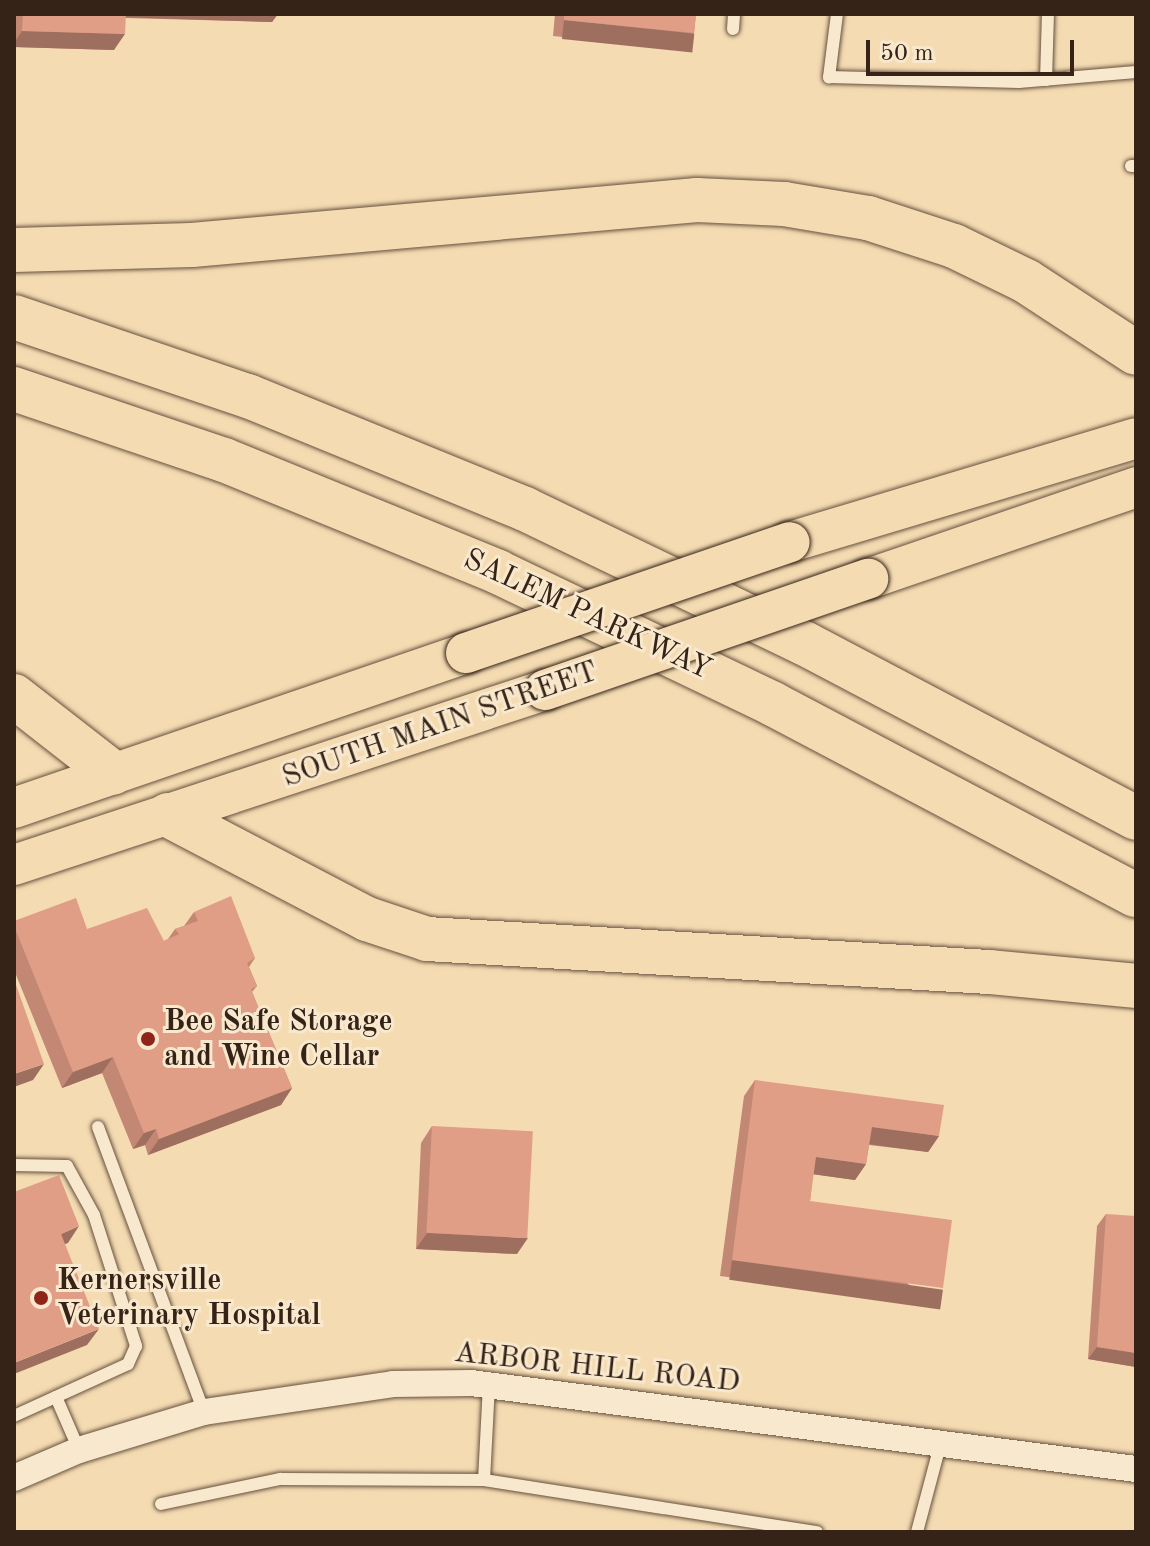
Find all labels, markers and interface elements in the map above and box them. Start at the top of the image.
scale bar [870,24,1078,74]
text: 50 m [880,42,934,66]
street label: SALEM PARKWAY [457,542,717,688]
street label: SOUTH MAIN STREET [278,654,602,796]
place label: Bee Safe Storage and Wine Cellar [164,1004,393,1074]
marker: Bee Safe Storage and Wine Cellar [139,1030,157,1048]
place label: Kernersville Veterinary Hospital [57,1263,321,1334]
marker: Kernersville Veterinary Hospital [32,1289,50,1307]
street label: ARBOR HILL ROAD [452,1335,742,1401]

